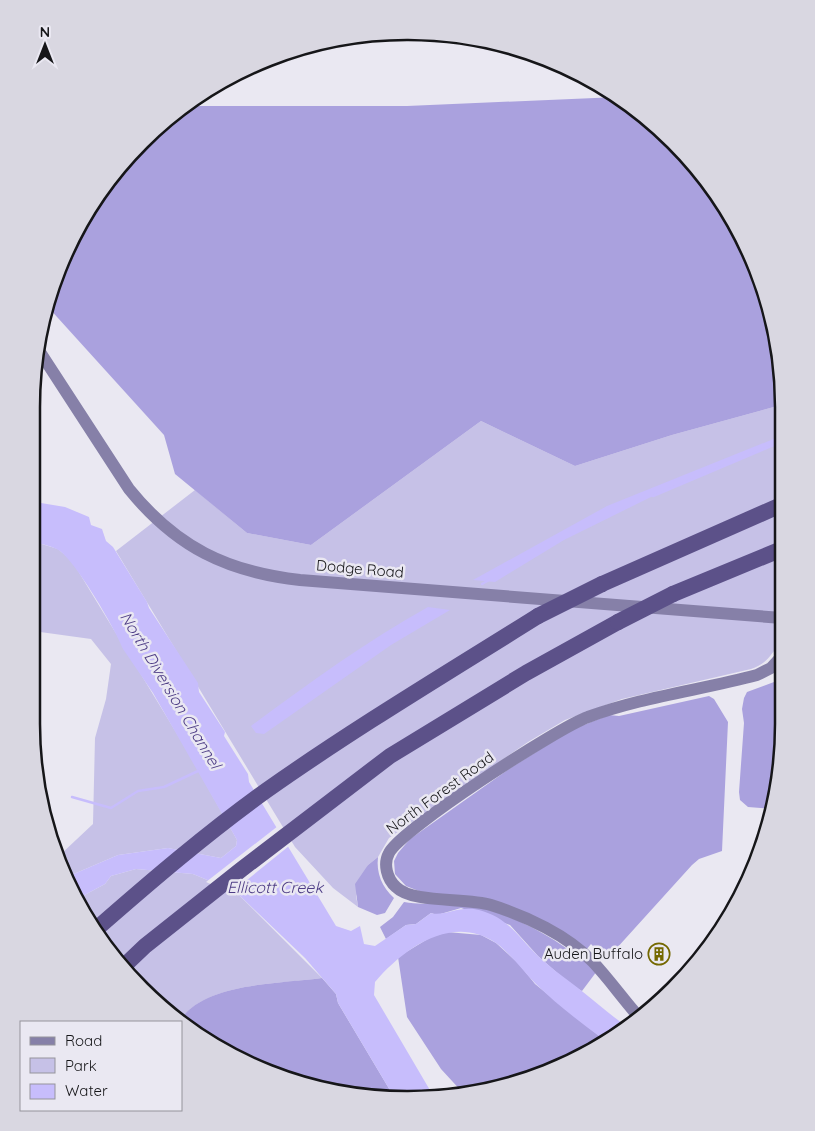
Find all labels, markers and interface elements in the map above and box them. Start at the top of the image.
north arrow [20,20,70,70]
text: N [40,23,50,41]
street label: Dodge Road [315,555,405,582]
water label: North Diversion Channel [116,608,227,774]
street label: North Forest Road [382,747,497,838]
water label: Ellicott Creek [227,877,324,897]
building icon: Auden Buffalo [647,942,671,966]
place label: Auden Buffalo [544,944,643,963]
legend [20,1021,182,1111]
text: Road [65,1031,102,1050]
text: Park [65,1056,97,1075]
text: Water [65,1081,108,1100]

